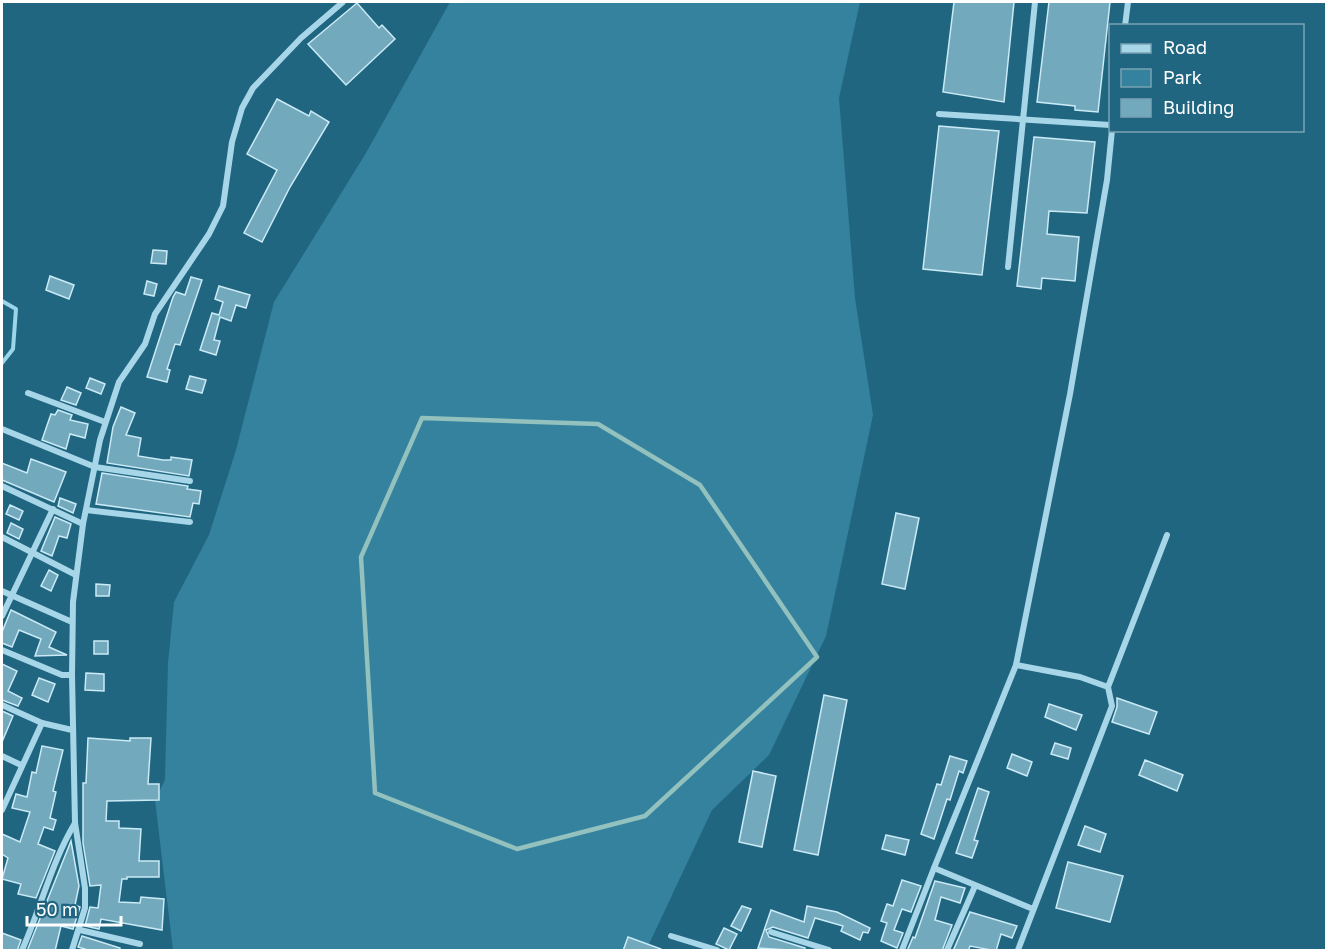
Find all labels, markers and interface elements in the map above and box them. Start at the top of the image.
legend [1109,24,1304,132]
text: Road [1163,36,1207,58]
text: Park [1163,66,1202,88]
text: Building [1163,96,1234,118]
scale bar [27,889,122,927]
text: 50 m [36,898,78,920]

